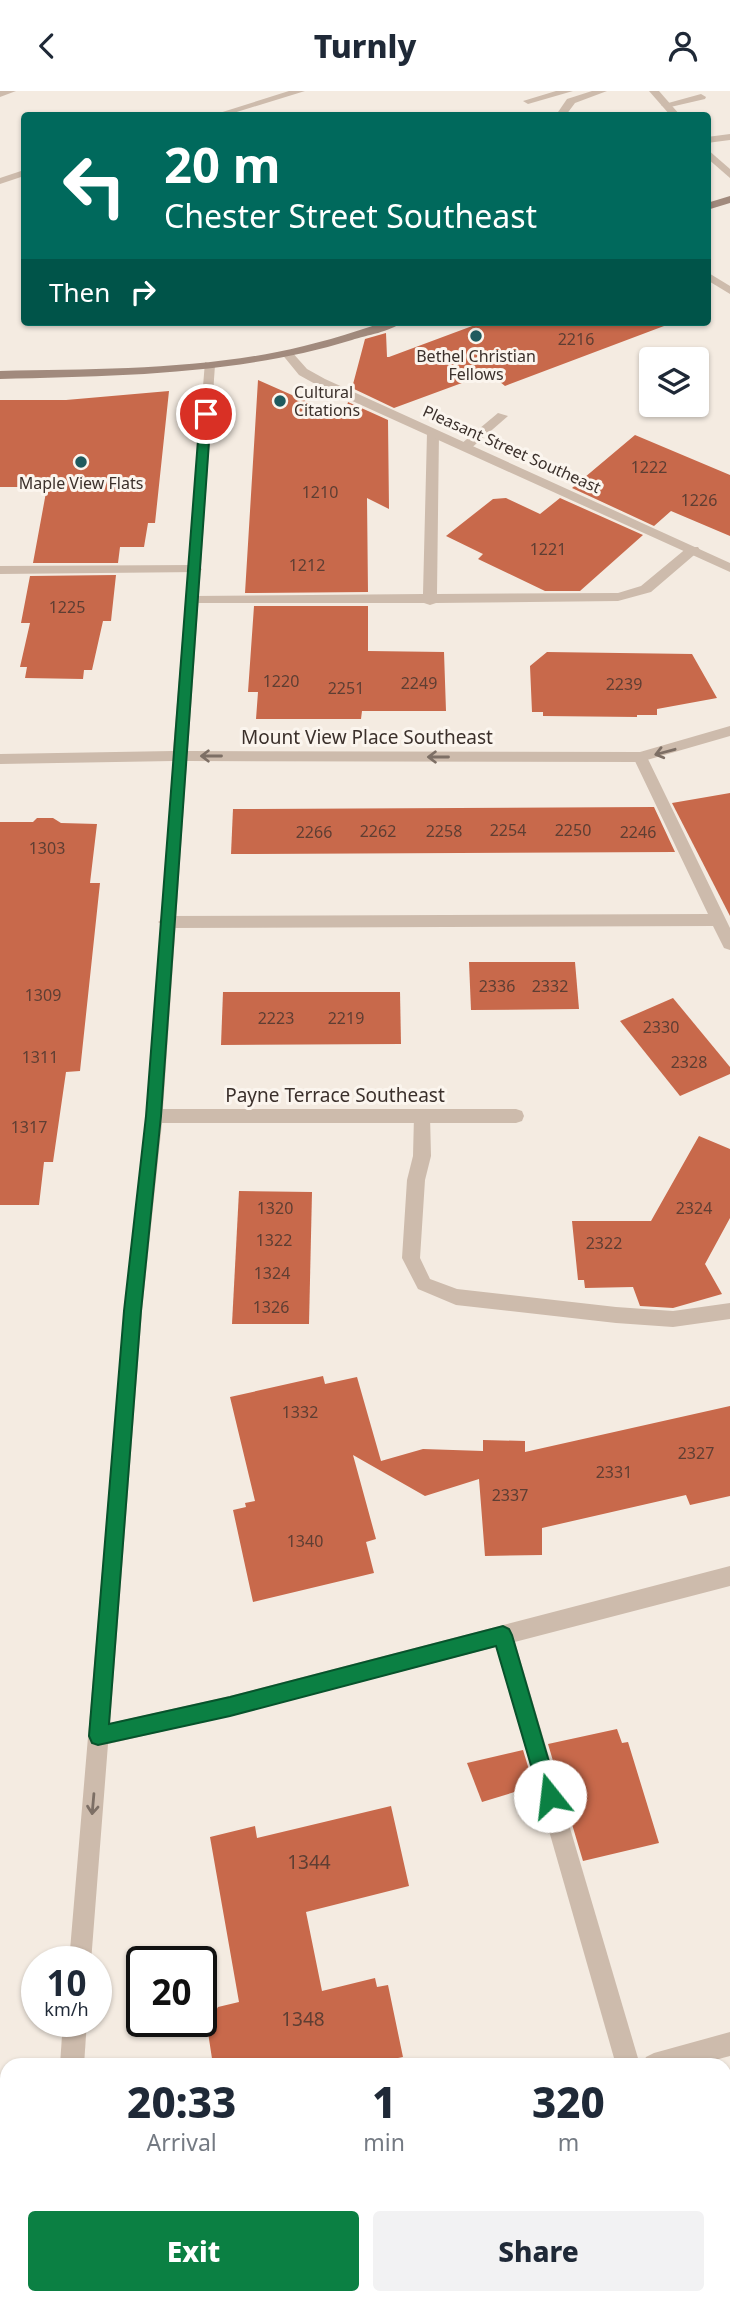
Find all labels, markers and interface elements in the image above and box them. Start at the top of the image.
text: Turnly [314,24,416,67]
icon: back [28,27,66,65]
icon: person [664,27,702,65]
text: 20 m [164,131,281,197]
icon: left [49,140,140,231]
text: Chester Street Southeast [164,194,537,237]
icon: right [124,273,162,311]
text: Then [49,274,110,310]
marker: Bethel Christian Fellows [468,328,484,344]
house number: 2216 [558,328,594,350]
place label: Bethel Christian Fellows [416,345,536,385]
map controls [639,347,709,417]
button: layers [639,347,709,417]
place label: Cultural Citations [294,381,360,421]
pin [176,384,236,444]
marker: Cultural Citations [272,393,288,409]
icon: arrive [187,395,225,433]
street label: Pleasant Street Southeast [420,400,605,498]
marker: Maple View Flats [73,454,89,470]
house number: 1222 [631,456,667,478]
place label: Maple View Flats [19,472,143,494]
house number: 1210 [302,481,338,503]
house number: 1226 [681,489,717,511]
house number: 1221 [530,538,566,560]
house number: 1212 [289,554,325,576]
house number: 1225 [49,596,85,618]
house number: 1220 [263,670,299,692]
house number: 2249 [401,672,437,694]
house number: 2239 [606,673,642,695]
house number: 2251 [328,677,364,699]
street label: Mount View Place Southeast [241,724,493,750]
one-way arrow [654,746,677,759]
one-way arrow [199,749,222,763]
one-way arrow [427,750,450,764]
house number: 2254 [490,819,526,841]
house number: 2250 [555,819,591,841]
house number: 2262 [360,820,396,842]
house number: 2258 [426,820,462,842]
house number: 2266 [296,821,332,843]
house number: 2246 [620,821,656,843]
house number: 1303 [29,837,65,859]
house number: 2336 [479,975,515,997]
house number: 2332 [532,975,568,997]
house number: 1309 [25,984,61,1006]
house number: 2223 [258,1007,294,1029]
house number: 2219 [328,1007,364,1029]
house number: 2330 [643,1016,679,1038]
house number: 1311 [22,1046,58,1068]
house number: 2328 [671,1051,707,1073]
street label: Payne Terrace Southeast [225,1082,445,1108]
house number: 1317 [11,1116,47,1138]
house number: 1320 [257,1197,293,1219]
house number: 2324 [676,1197,712,1219]
house number: 1322 [256,1229,292,1251]
house number: 2322 [586,1232,622,1254]
house number: 1324 [254,1262,290,1284]
house number: 1326 [253,1296,289,1318]
house number: 1332 [282,1401,318,1423]
house number: 2327 [678,1442,714,1464]
house number: 2331 [596,1461,632,1483]
house number: 2337 [492,1484,528,1506]
house number: 1340 [287,1530,323,1552]
position arrow [513,1759,587,1833]
one-way arrow [86,1792,99,1815]
house number: 1344 [287,1849,331,1875]
speed limit sign: 20 [126,1946,217,2037]
text: 10 [46,1959,87,2006]
text: km/h [44,1997,89,2021]
house number: 1348 [281,2006,325,2032]
text: 20:33 [127,2073,236,2130]
text: 1 [372,2073,396,2130]
text: 320 [532,2073,605,2130]
text: Arrival [147,2126,217,2158]
text: min [363,2126,405,2158]
text: m [558,2126,579,2158]
button: Exit [28,2211,359,2291]
button: Share [373,2211,704,2291]

